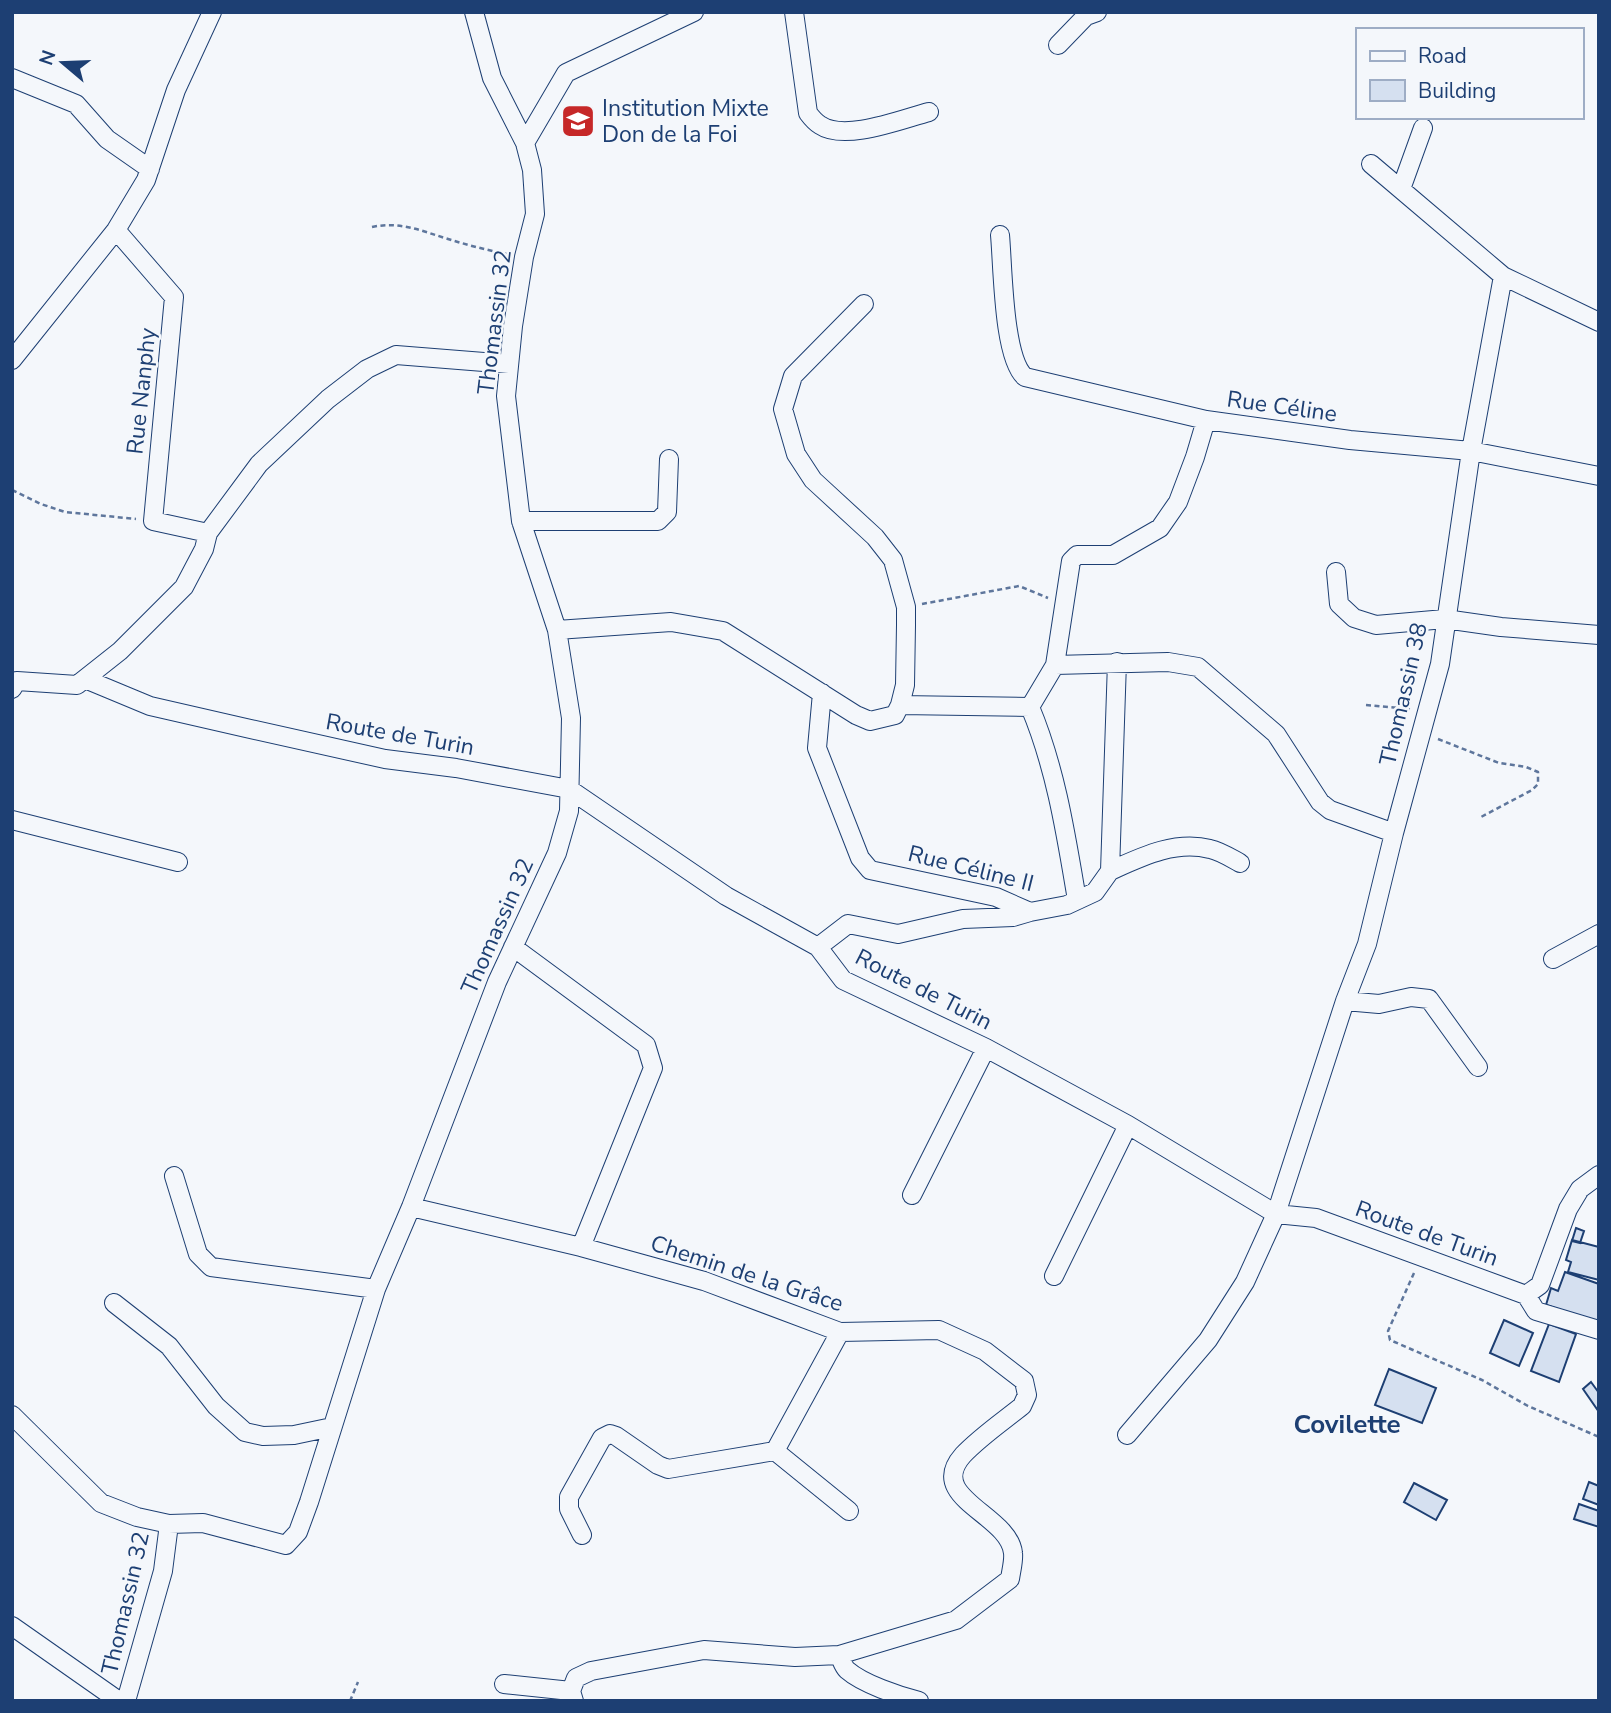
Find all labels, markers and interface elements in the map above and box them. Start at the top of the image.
north arrow [28,28,98,98]
legend [1356,28,1583,119]
text: Road [1418,42,1467,70]
text: N [33,47,62,69]
text: Building [1418,77,1496,105]
place label: Institution Mixte Don de la Foi [602,93,769,150]
school or university icon: Institution Mixte Don de la Foi [559,102,597,140]
street label: Thomassin 32 [470,248,519,396]
street label: Rue Nanphy [119,326,164,456]
street label: Rue Céline [1225,383,1339,430]
street label: Thomassin 38 [1372,620,1435,769]
street label: Route de Turin [323,706,477,763]
street label: Rue Céline II [905,838,1037,899]
street label: Thomassin 32 [454,853,541,999]
street label: Route de Turin [850,942,998,1037]
street label: Route de Turin [1351,1193,1503,1274]
street label: Chemin de la Grâce [647,1228,847,1319]
district label: Covilette [1293,1407,1401,1442]
street label: Thomassin 32 [94,1529,157,1678]

